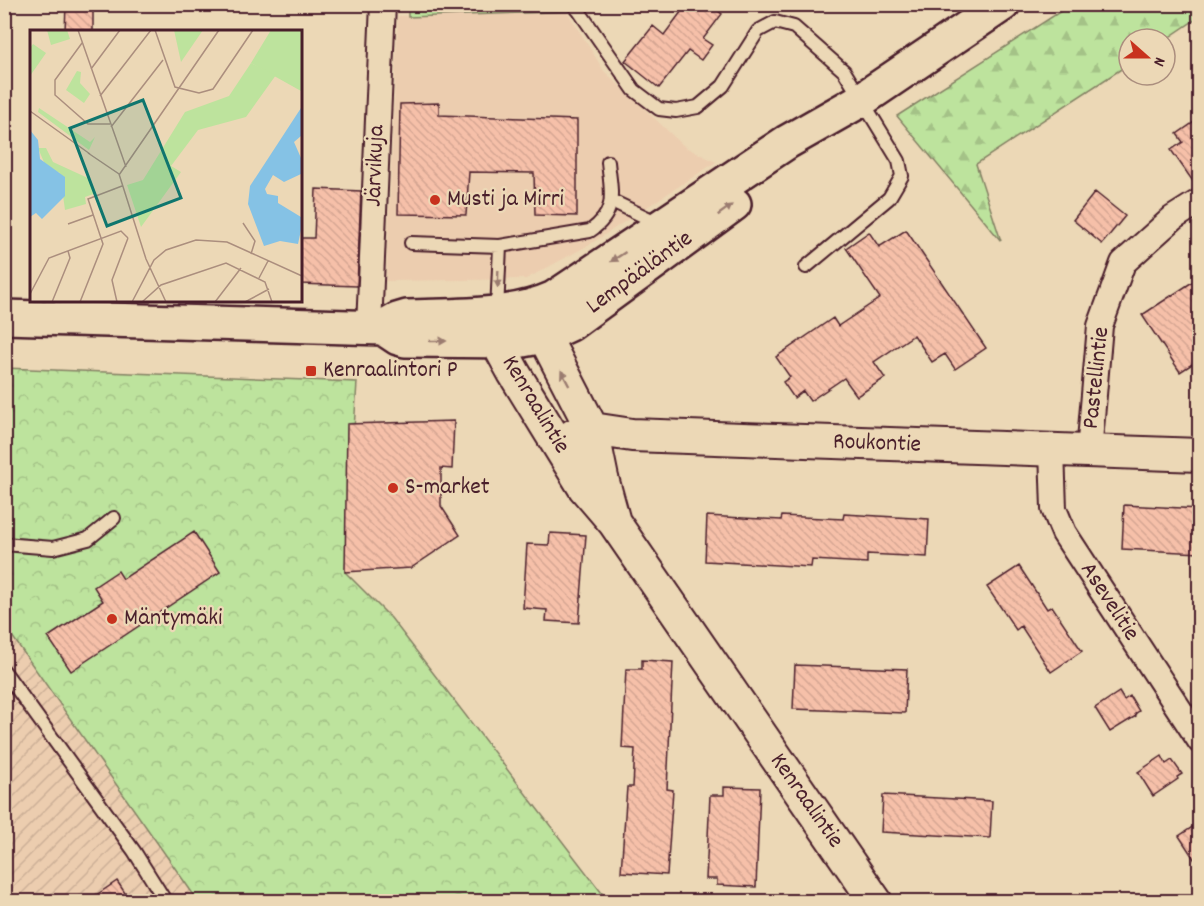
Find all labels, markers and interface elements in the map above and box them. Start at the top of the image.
north arrow [1117,27,1177,87]
inset map [30,30,302,302]
text: N [1146,54,1171,69]
street label: Järvikuja [358,124,394,207]
place label: Musti ja Mirri [447,183,564,217]
marker: Musti ja Mirri [428,193,442,207]
one-way arrow [718,205,733,217]
street label: Lempääläntie [580,223,700,323]
one-way arrow [610,251,626,262]
one-way arrow [494,270,503,289]
street label: Pastellintie [1075,325,1119,431]
one-way arrow [429,336,448,345]
street label: Kenraalintie [492,349,578,461]
place label: Kenraalintori P [323,354,458,388]
marker: Kenraalintori P [304,364,318,378]
one-way arrow [560,369,570,386]
street label: Roukontie [832,425,922,463]
place label: S-market [405,471,490,505]
marker: S-market [386,481,400,495]
street label: Asevelitie [1071,556,1147,648]
place label: Mäntymäki [124,602,222,636]
marker: Mäntymäki [105,612,119,626]
street label: Kenraalintie [761,747,851,855]

